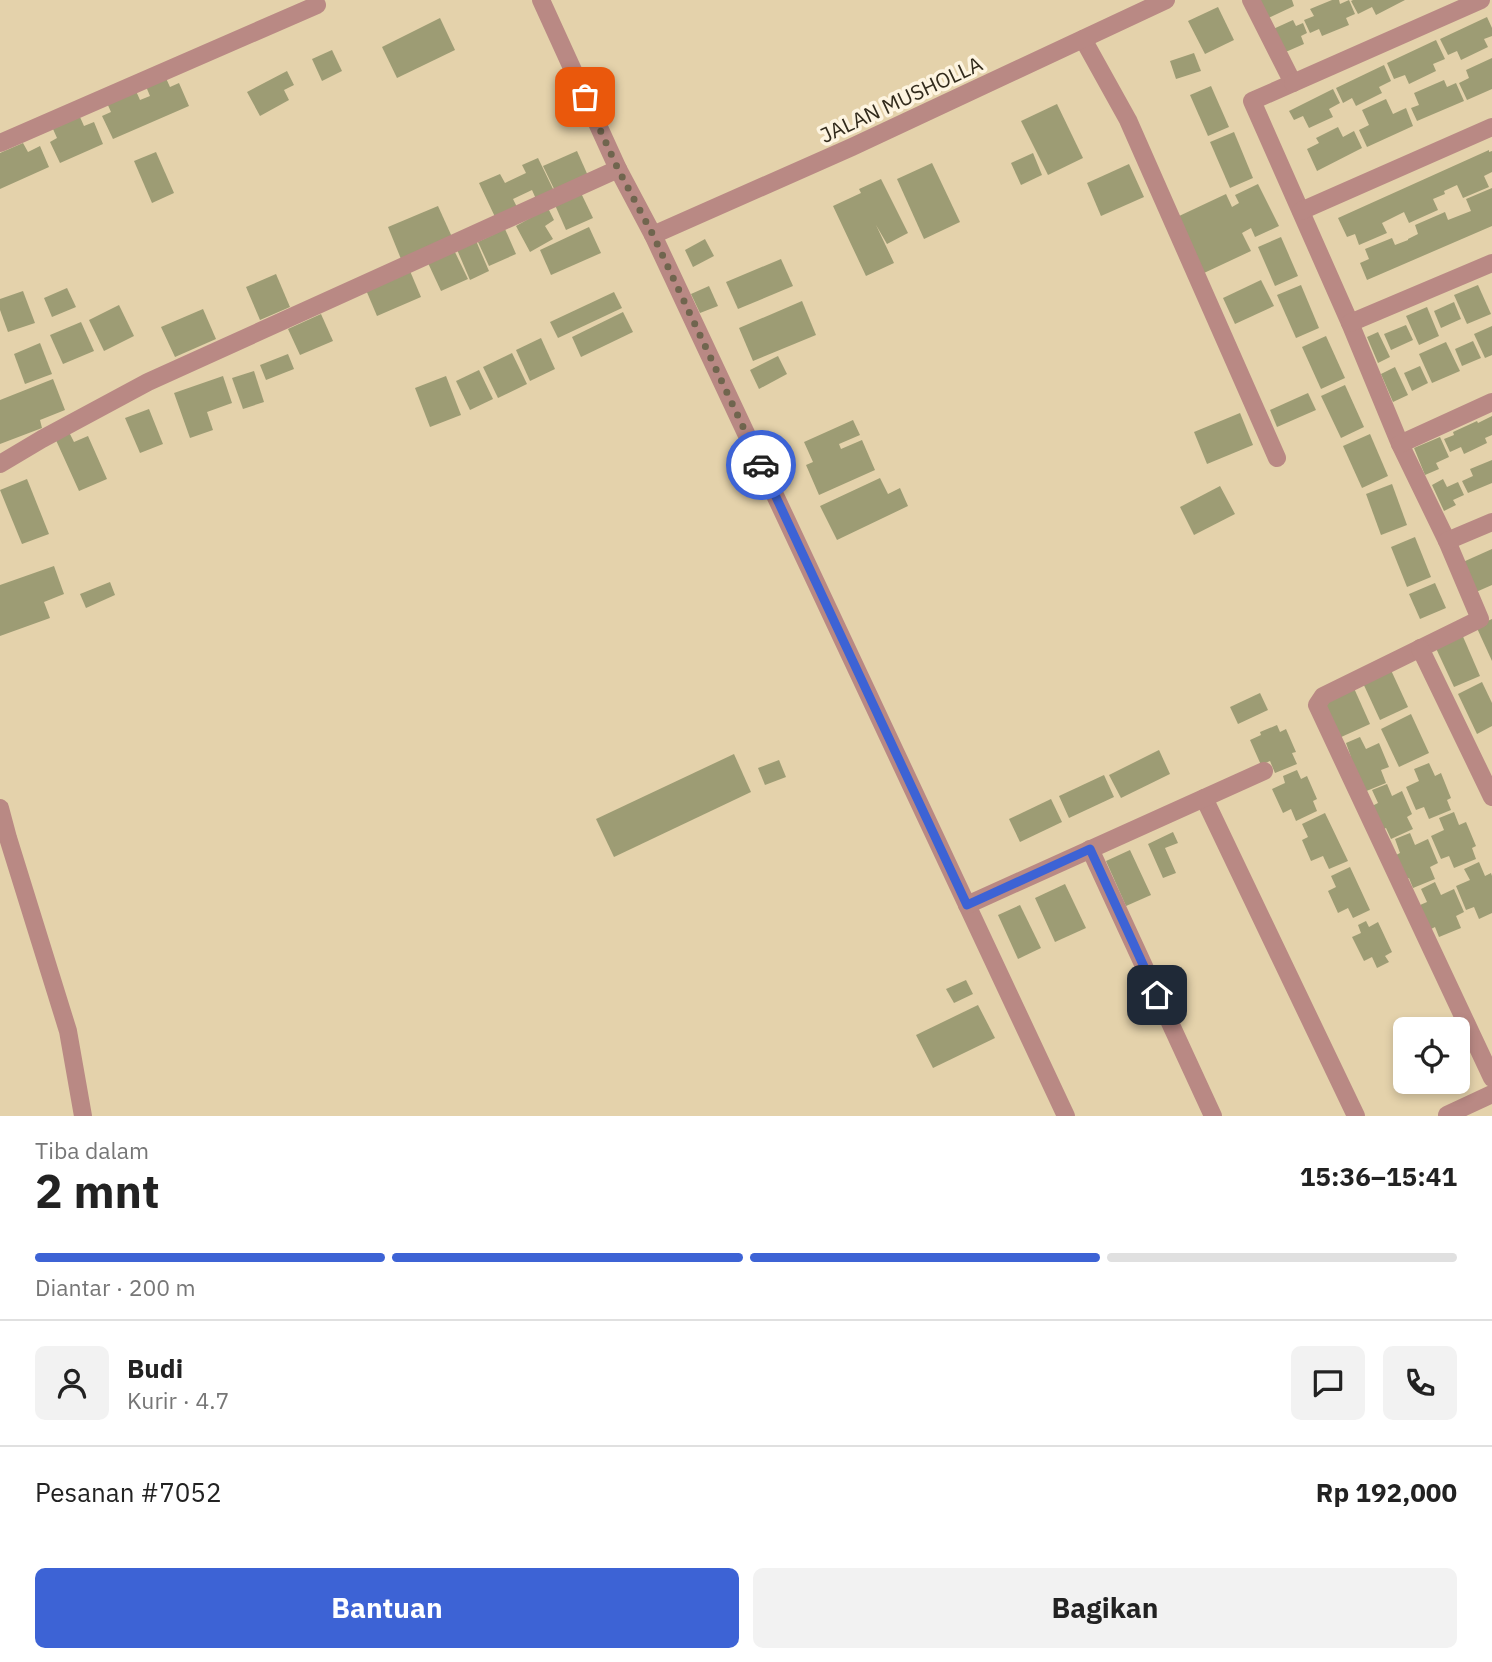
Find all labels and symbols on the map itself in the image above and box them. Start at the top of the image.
street label: JALAN MUSHOLLA [815,49,987,149]
pin [555,67,615,127]
courier [726,430,796,500]
pin [1127,965,1187,1025]

